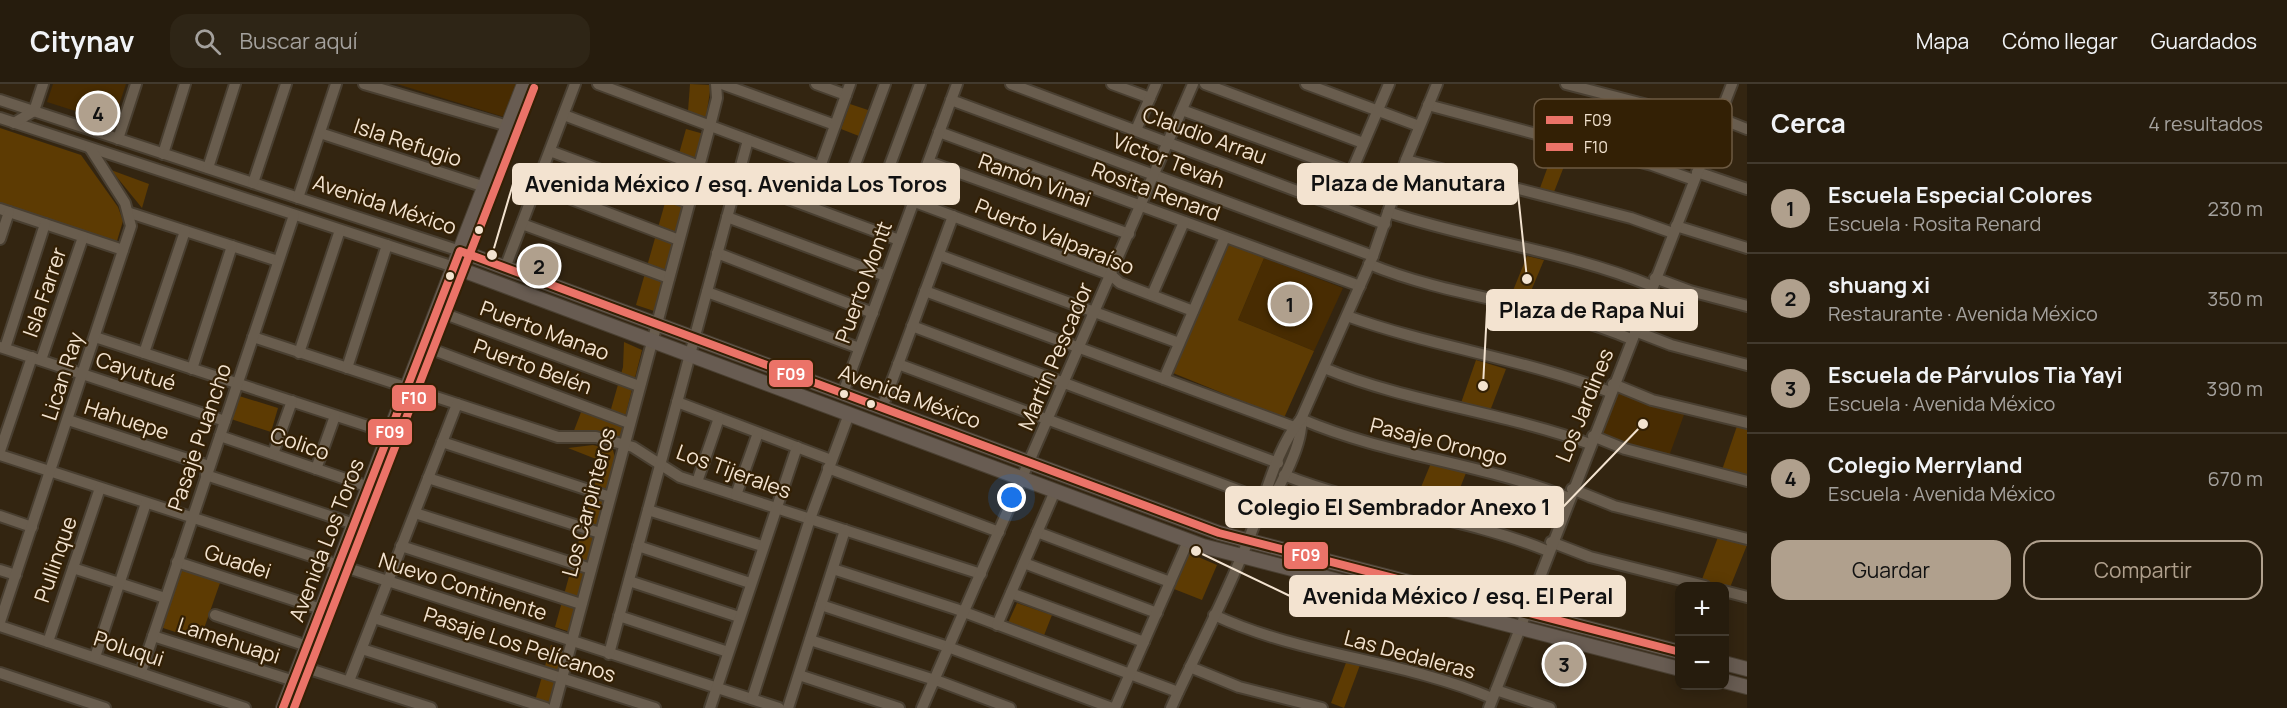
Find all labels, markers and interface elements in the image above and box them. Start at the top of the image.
search box [170,14,590,68]
text: Citynav [30,22,134,60]
icon: search [191,25,224,58]
text: Buscar aquí [239,26,358,56]
text: Mapa [1916,27,1969,55]
text: Cómo llegar [2002,27,2118,55]
text: Guardados [2151,27,2257,55]
pin: 4 [78,90,118,135]
legend [1534,99,1732,168]
street label: Claudio Arrau [1139,100,1271,170]
text: Cerca [1771,105,1846,141]
text: F09 [1584,109,1612,131]
text: 4 resultados [2148,110,2263,137]
street label: Isla Refugio [350,111,466,173]
street label: Víctor Tevah [1109,126,1229,194]
text: F10 [1584,136,1608,158]
street label: Ramón Vinai [975,147,1095,213]
street label: Rosita Renard [1088,155,1224,227]
callout: Avenida México / esq. Avenida Los Toros [513,164,959,204]
callout: Plaza de Manutara [1298,164,1517,204]
street label: Avenida México [310,168,460,240]
text: Plaza de Manutara [1311,168,1505,198]
text: Avenida México / esq. Avenida Los Toros [525,169,947,199]
text: Escuela Especial Colores [1828,180,2092,210]
street label: Puerto Valparaíso [971,191,1139,281]
text: 1 [1786,195,1795,222]
text: 230 m [2207,195,2263,222]
text: Escuela · Rosita Renard [1828,210,2041,237]
street label: Puerto Montt [828,217,898,347]
unlabelled marker [473,224,485,236]
street label: Isla Farrer [16,243,73,341]
pin: 2 [520,244,558,288]
unlabelled marker [444,270,456,282]
text: shuang xi [1828,270,1930,300]
street label: Martín Pescador [1011,277,1099,434]
pin: 1 [1270,282,1310,326]
text: 2 [1785,285,1796,312]
text: 350 m [2207,285,2263,312]
callout: Plaza de Rapa Nui [1487,290,1697,330]
street label: Puerto Manao [477,294,613,366]
text: Plaza de Rapa Nui [1499,295,1685,325]
text: Restaurante · Avenida México [1828,300,2098,327]
street label: Lican Ray [35,328,89,424]
street label: Puerto Belén [470,332,596,400]
street label: Los Jardines [1549,344,1619,466]
street label: Cayutué [92,345,180,397]
street label: Avenida México [835,357,985,435]
line badge: F09 [768,359,814,388]
street label: Pasaje Puancho [161,360,237,514]
text: Escuela de Párvulos Tia Yayi [1828,360,2123,390]
text: F09 [777,363,805,385]
text: 3 [1785,375,1796,402]
text: 390 m [2206,375,2263,402]
line badge: F10 [391,384,437,412]
text: F10 [401,387,427,409]
unlabelled marker [838,388,850,400]
text: Escuela · Avenida México [1828,390,2055,417]
street label: Hahuepe [81,392,173,446]
unlabelled marker [865,398,877,410]
street label: Pasaje Orongo [1367,410,1511,472]
line badge: F09 [367,418,413,446]
street label: Colico [267,420,333,466]
text: F09 [376,421,404,443]
street label: Los Carpinteros [555,424,621,580]
street label: Los Tijerales [673,437,795,505]
text: Colegio Merryland [1828,450,2023,480]
street label: Avenida Los Toros [282,454,370,626]
text: 4 [1784,465,1797,492]
text: 670 m [2207,465,2263,492]
text: Escuela · Avenida México [1828,480,2055,507]
your location [997,483,1026,512]
callout: Colegio El Sembrador Anexo 1 [1226,487,1563,527]
text: Colegio El Sembrador Anexo 1 [1237,492,1551,522]
street label: Pullinque [27,512,83,606]
street label: Guadei [201,537,275,585]
button: Guardar [1771,540,2011,600]
button: Compartir [2023,540,2263,600]
line badge: F09 [1283,541,1329,570]
text: F09 [1292,544,1320,566]
street label: Nuevo Continente [375,546,551,626]
callout: Avenida México / esq. El Peral [1290,576,1625,616]
text: Avenida México / esq. El Peral [1302,581,1614,611]
map controls [1675,582,1729,690]
button: + [1675,582,1729,636]
street label: Pasaje Los Pelícanos [420,600,620,688]
street label: Lamehuapi [174,610,284,670]
street label: Las Dedaleras [1341,623,1479,685]
street label: Poluqui [90,624,168,672]
button: − [1675,636,1729,690]
pin: 3 [1544,642,1584,686]

